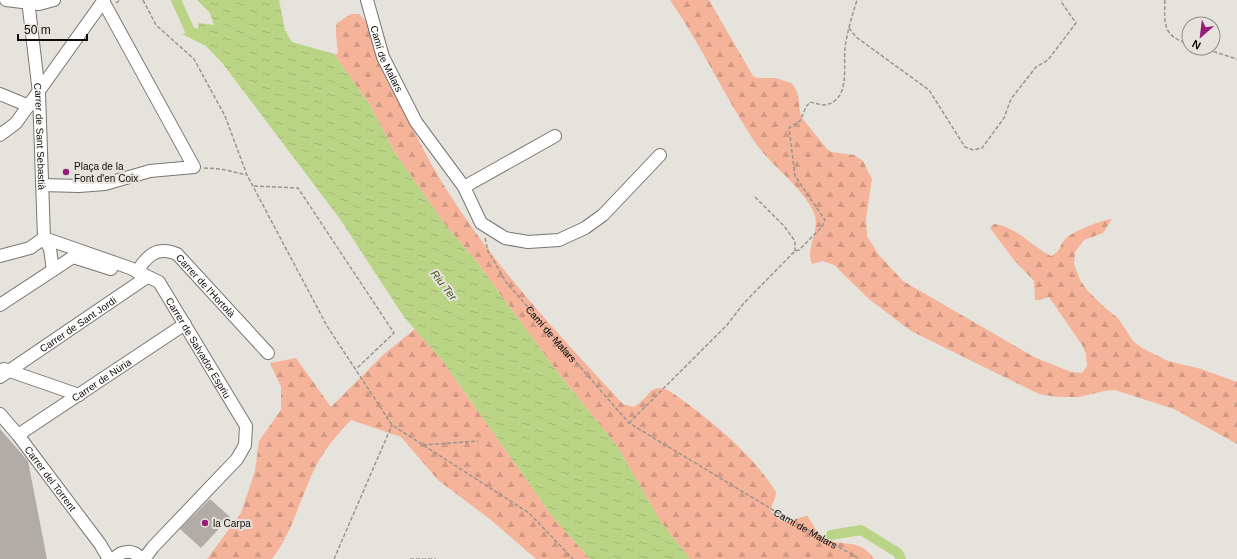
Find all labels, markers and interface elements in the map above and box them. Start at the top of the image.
scale bar [18,16,87,42]
north arrow [1181,16,1221,56]
text: 50 m [24,23,51,37]
street label: Camí de Malars [369,24,405,93]
text: N [1190,38,1203,52]
street label: Carrer de Sant Sebastià [32,82,48,191]
place label: Plaça de la Font d'en Coix [74,161,138,184]
marker: Plaça de la Font d'en Coix [61,167,71,177]
street label: Carrer de l'Hortolà [174,252,238,319]
water label: Riu Ter [428,267,460,304]
street label: Carrer de Sant Jordi [37,294,118,354]
street label: Carrer de Salvador Espriu [164,295,233,400]
street label: Camí de Malars [524,304,579,364]
street label: Carrer de Núria [69,356,133,403]
street label: Carrer del Torrent [23,444,79,513]
street label: Camí de Malars [772,506,839,551]
marker: la Carpa [200,518,210,528]
place label: la Carpa [213,518,251,529]

